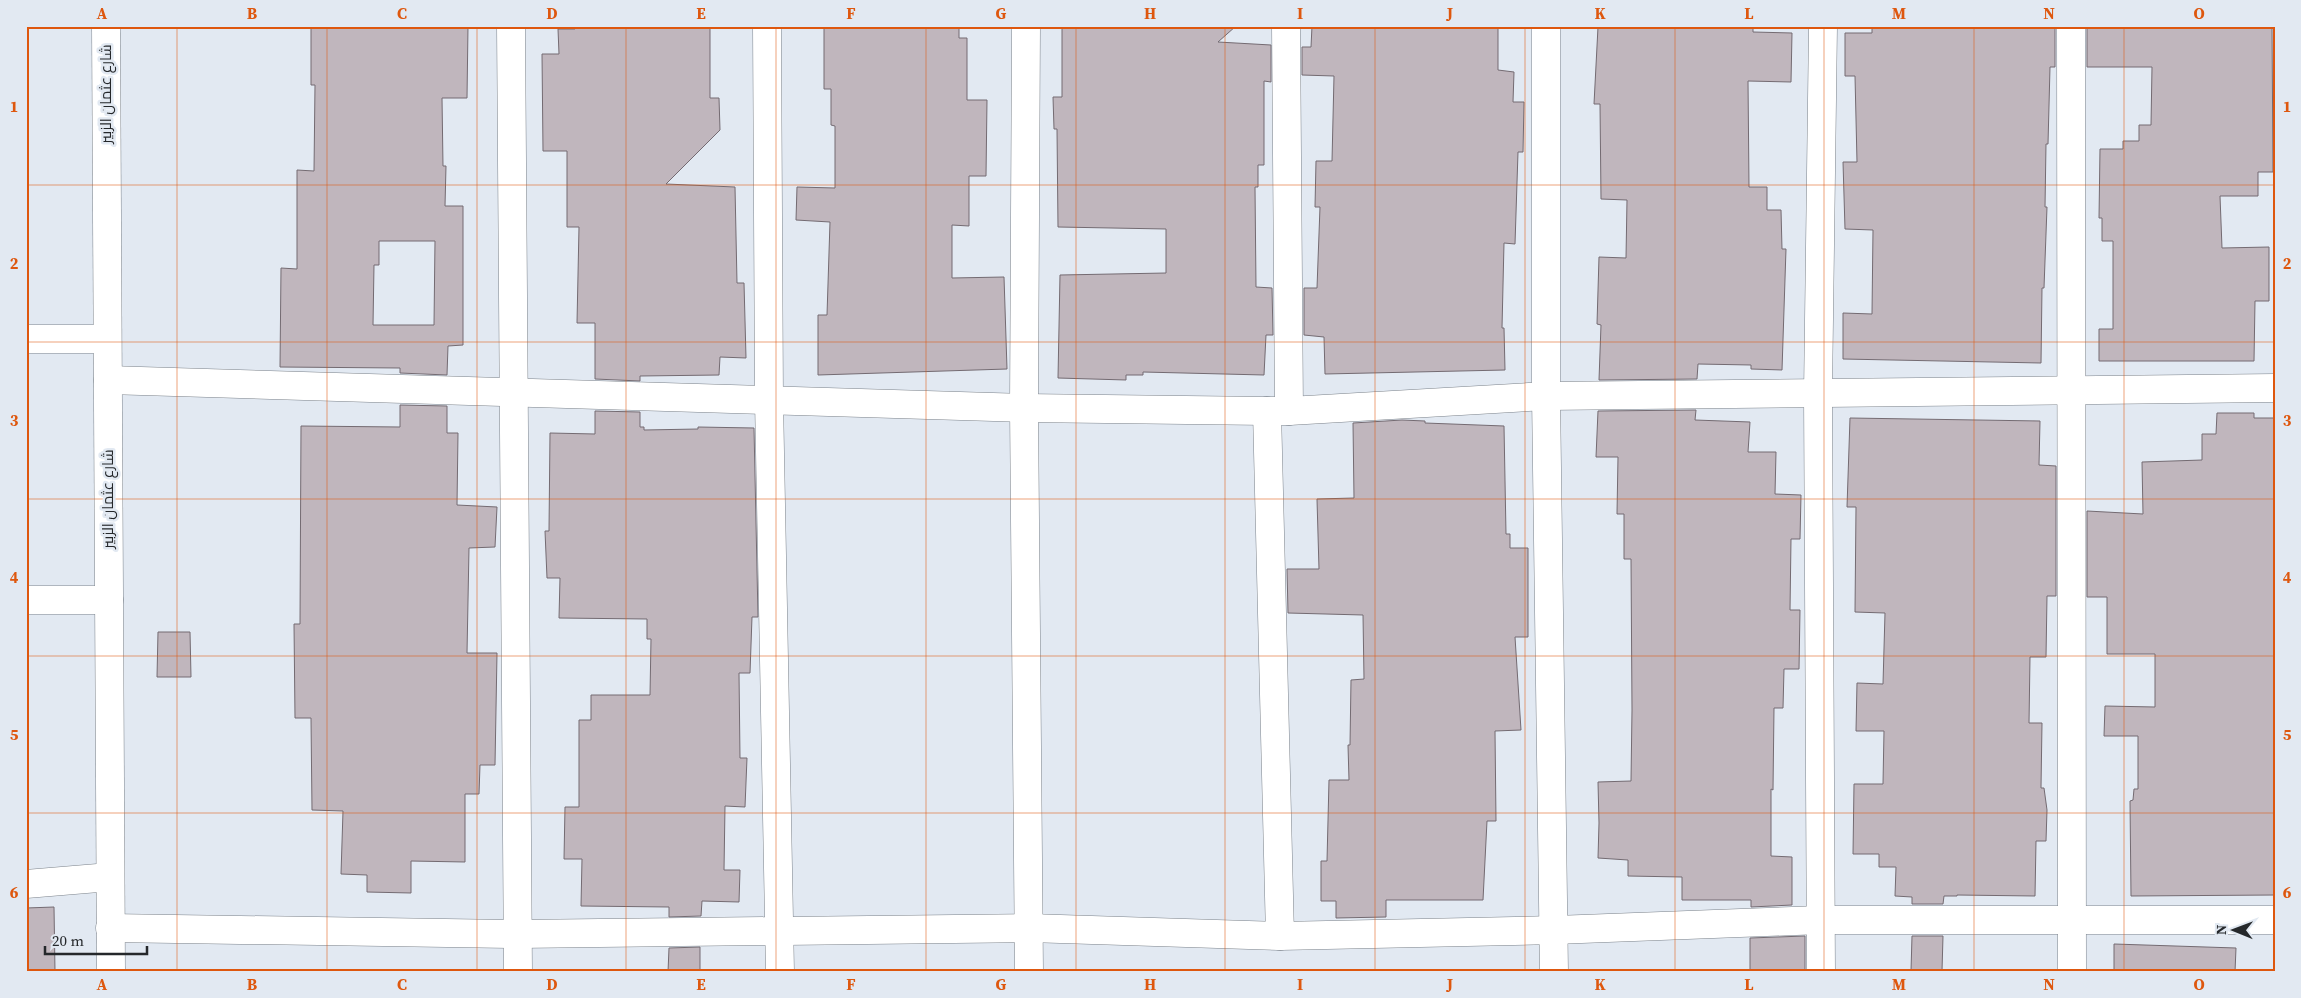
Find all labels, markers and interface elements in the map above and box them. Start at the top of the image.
text: A [97,2,108,24]
text: B [247,2,258,24]
text: C [397,2,407,24]
text: D [546,2,558,24]
text: E [696,2,706,24]
text: F [846,2,856,24]
text: G [996,2,1007,24]
text: H [1144,2,1156,24]
text: I [1297,2,1303,24]
text: J [1446,2,1453,24]
text: K [1594,2,1606,24]
text: L [1744,2,1754,24]
text: M [1892,2,1906,24]
text: N [2043,2,2055,24]
text: O [2193,2,2205,24]
street label: شارع عثمان الزبير [95,44,117,145]
text: 1 [10,95,18,117]
text: 1 [2283,95,2291,117]
text: 2 [10,252,19,274]
text: 2 [2283,252,2292,274]
text: 3 [10,409,19,431]
text: 3 [2283,409,2292,431]
street label: شارع عثمان الزبير [97,449,119,550]
text: 4 [10,566,19,588]
text: 4 [2283,566,2292,588]
text: 5 [10,723,19,745]
text: 5 [2283,723,2292,745]
text: 6 [10,881,19,903]
text: 6 [2283,881,2292,903]
north arrow [2208,906,2258,956]
scale bar [45,923,148,955]
text: N [2211,924,2231,935]
text: 20 m [52,930,84,951]
text: A [97,973,108,995]
text: B [247,973,258,995]
text: C [397,973,407,995]
text: D [546,973,558,995]
text: E [696,973,706,995]
text: F [846,973,856,995]
text: G [996,973,1007,995]
text: H [1144,973,1156,995]
text: I [1297,973,1303,995]
text: J [1446,973,1453,995]
text: K [1594,973,1606,995]
text: L [1744,973,1754,995]
text: M [1892,973,1906,995]
text: N [2043,973,2055,995]
text: O [2193,973,2205,995]

